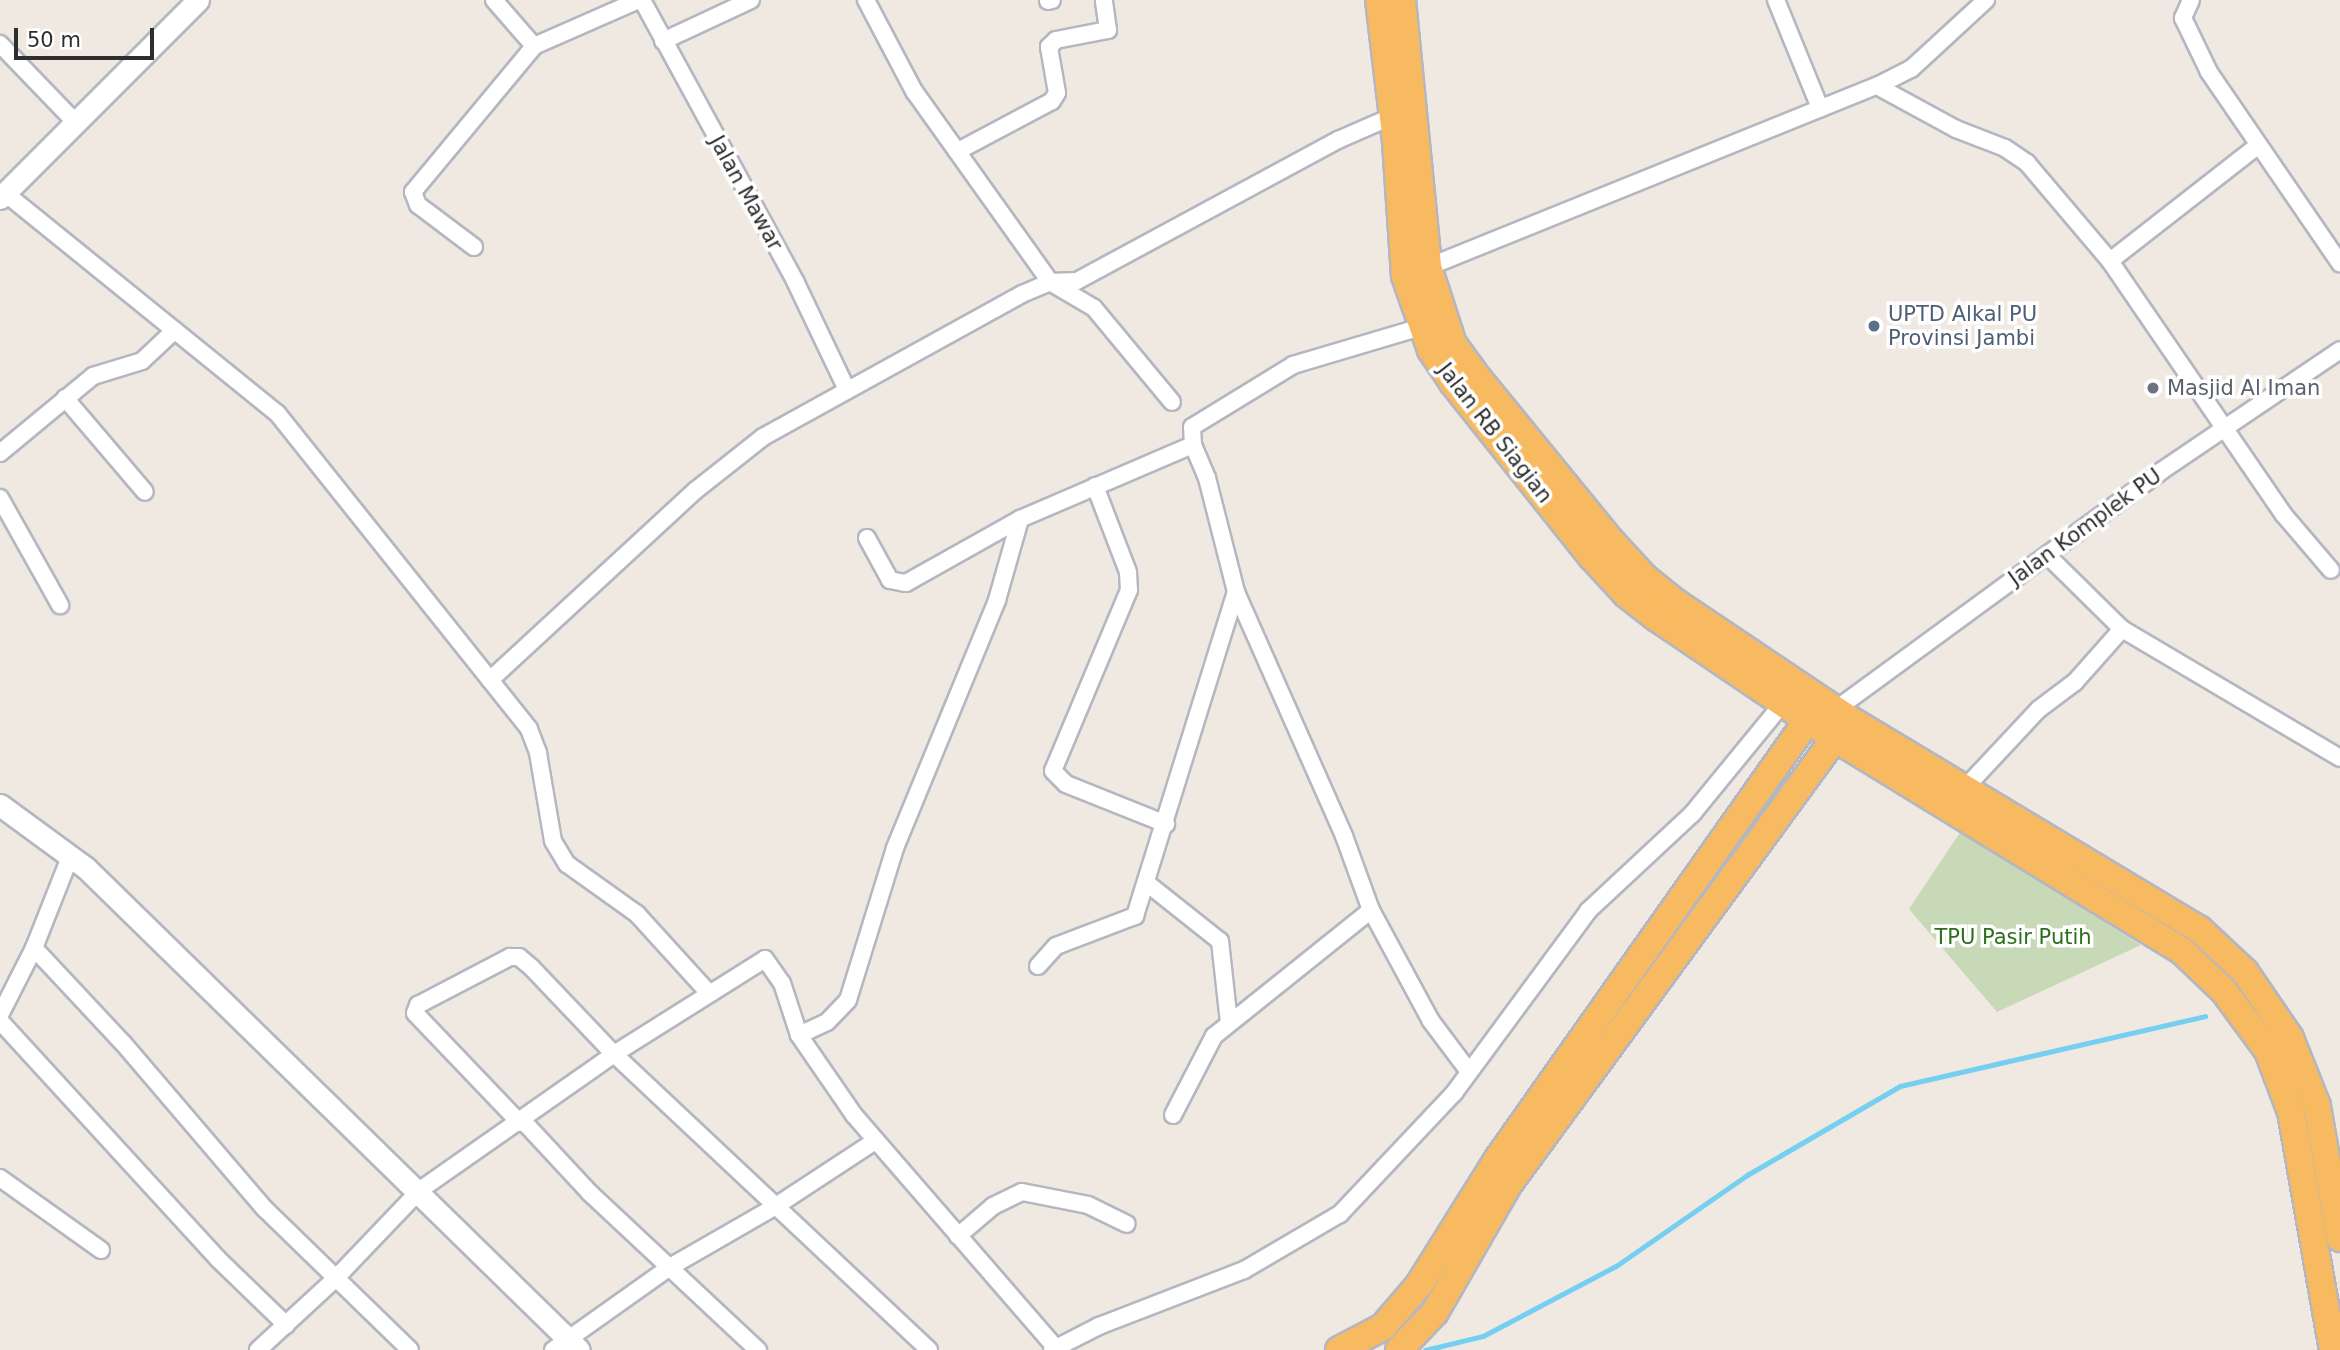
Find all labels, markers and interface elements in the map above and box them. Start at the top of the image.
scale bar [18,14,158,58]
text: 50 m [27,28,81,52]
street label: Jalan Mawar [704,131,788,255]
place label: UPTD Alkal PU Provinsi Jambi [1888,301,2037,351]
marker: UPTD Alkal PU Provinsi Jambi [1866,318,1882,334]
street label: Jalan RB Siagian [1432,358,1558,508]
place label: Masjid Al Iman [2167,375,2320,401]
marker: Masjid Al Iman [2145,380,2161,396]
street label: Jalan Komplek PU [2004,463,2166,591]
park label: TPU Pasir Putih [1934,924,2092,950]

